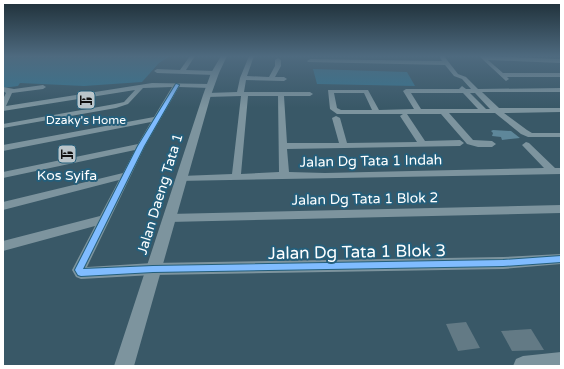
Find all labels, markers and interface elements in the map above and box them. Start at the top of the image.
hotel icon: Dzaky's Home [75,89,97,111]
place label: Dzaky's Home [46,113,126,127]
street label: Jalan Daeng Tata 1 [133,131,187,257]
hotel icon: Kos Syifa [56,143,78,165]
street label: Jalan Dg Tata 1 Indah [300,151,442,171]
place label: Kos Syifa [37,167,97,184]
street label: Jalan Dg Tata 1 Blok 2 [292,189,438,209]
street label: Jalan Dg Tata 1 Blok 3 [268,240,446,264]

